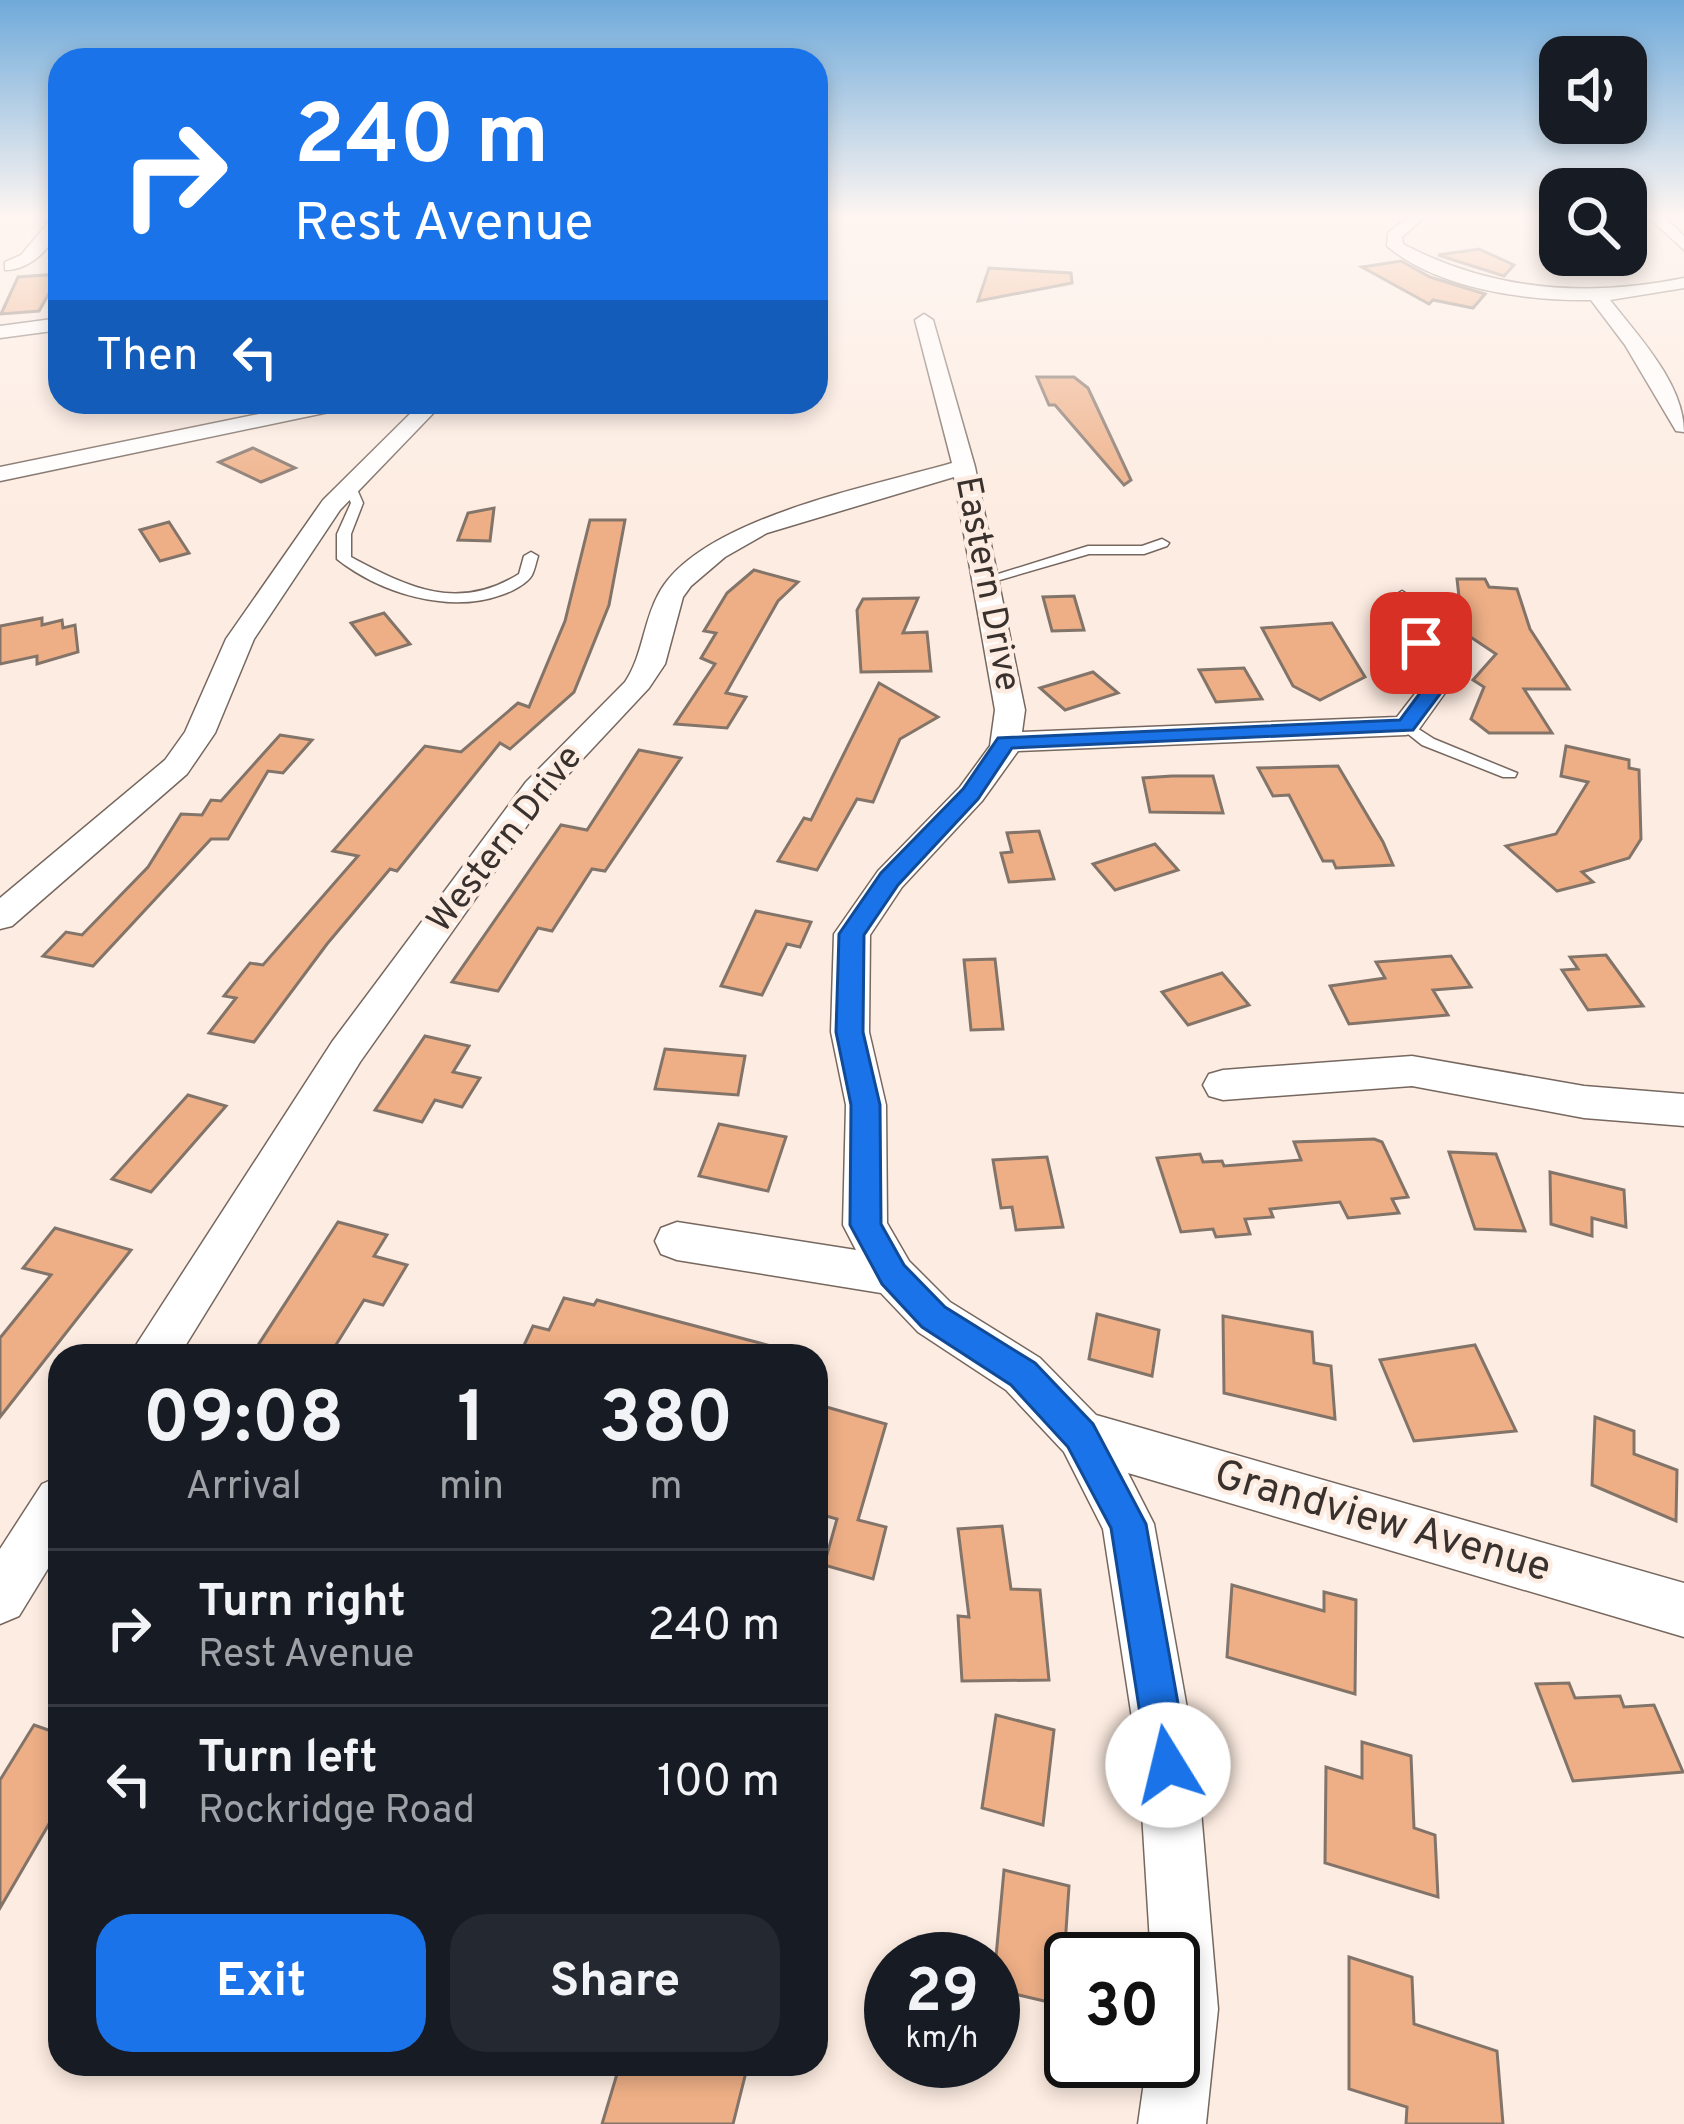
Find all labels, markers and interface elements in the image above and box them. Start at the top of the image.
map controls [1539,36,1647,276]
button: sound [1539,36,1647,144]
text: 240 m [294,87,549,193]
icon: right [96,96,252,252]
button: search [1539,168,1647,276]
text: Rest Avenue [294,191,593,260]
icon: left [222,324,288,390]
text: Then [96,329,198,386]
street label: Eastern Drive [943,473,1029,695]
pin [1370,592,1472,694]
icon: arrive [1388,610,1454,676]
street label: Western Drive [418,737,594,943]
text: 09:08 [143,1376,344,1468]
text: 1 [457,1376,486,1468]
text: 380 [599,1376,733,1468]
street label: Grandview Avenue [1207,1450,1557,1596]
text: Arrival [185,1464,302,1513]
text: min [439,1464,504,1513]
text: m [649,1464,683,1513]
text: Turn right [198,1575,406,1632]
icon: right [96,1595,162,1661]
text: 240 m [647,1599,780,1656]
text: Rest Avenue [198,1632,414,1681]
position arrow [1105,1702,1231,1828]
text: Turn left [198,1731,377,1788]
icon: left [96,1751,162,1817]
text: 100 m [657,1755,780,1812]
text: Rockridge Road [198,1788,475,1837]
button: Exit [96,1914,426,2052]
button: Share [450,1914,780,2052]
speed limit sign: 30 [1044,1932,1200,2088]
text: 29 [905,1957,979,2033]
text: km/h [906,2021,978,2058]

